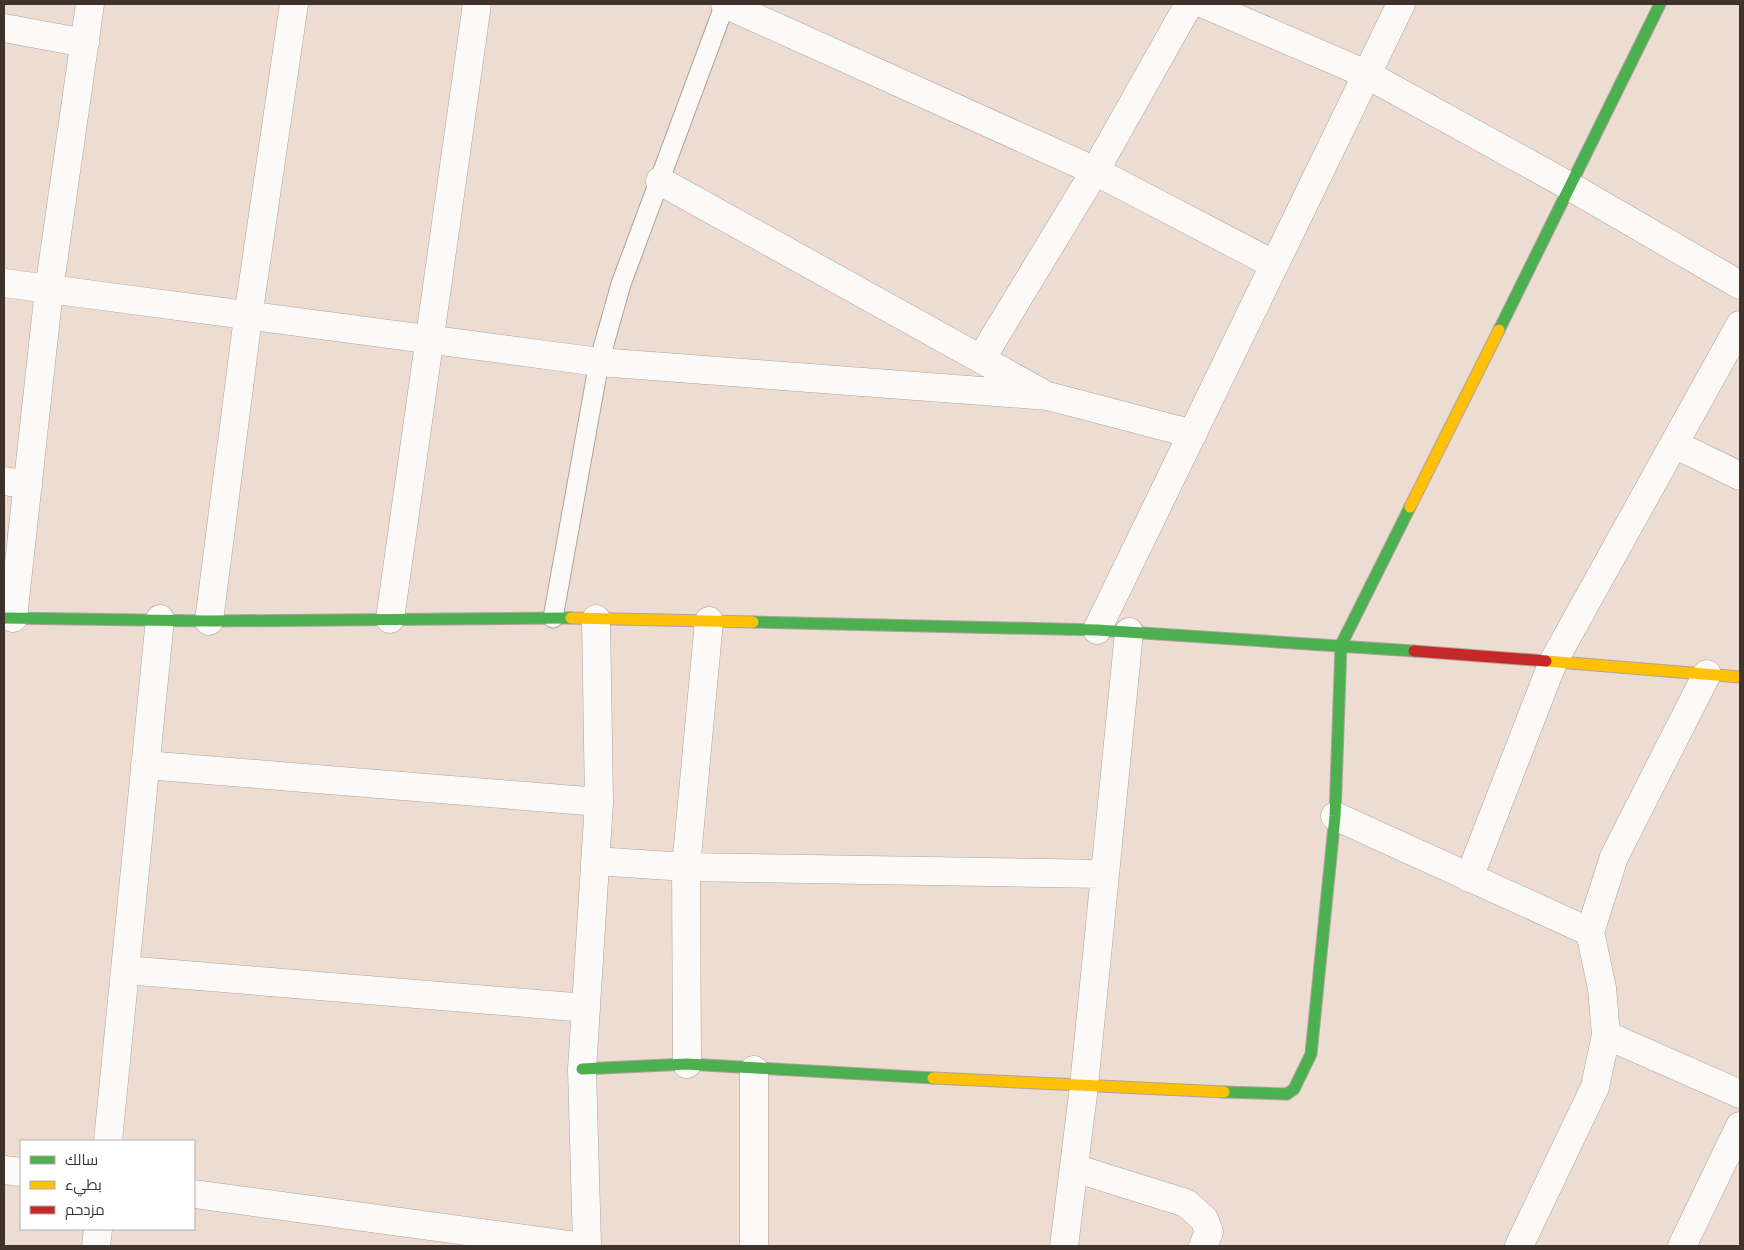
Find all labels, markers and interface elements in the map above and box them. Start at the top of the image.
legend [20,1140,195,1230]
text: سالك [65,1150,98,1168]
text: بطيء [65,1175,102,1197]
text: مزدحم [65,1200,105,1220]

